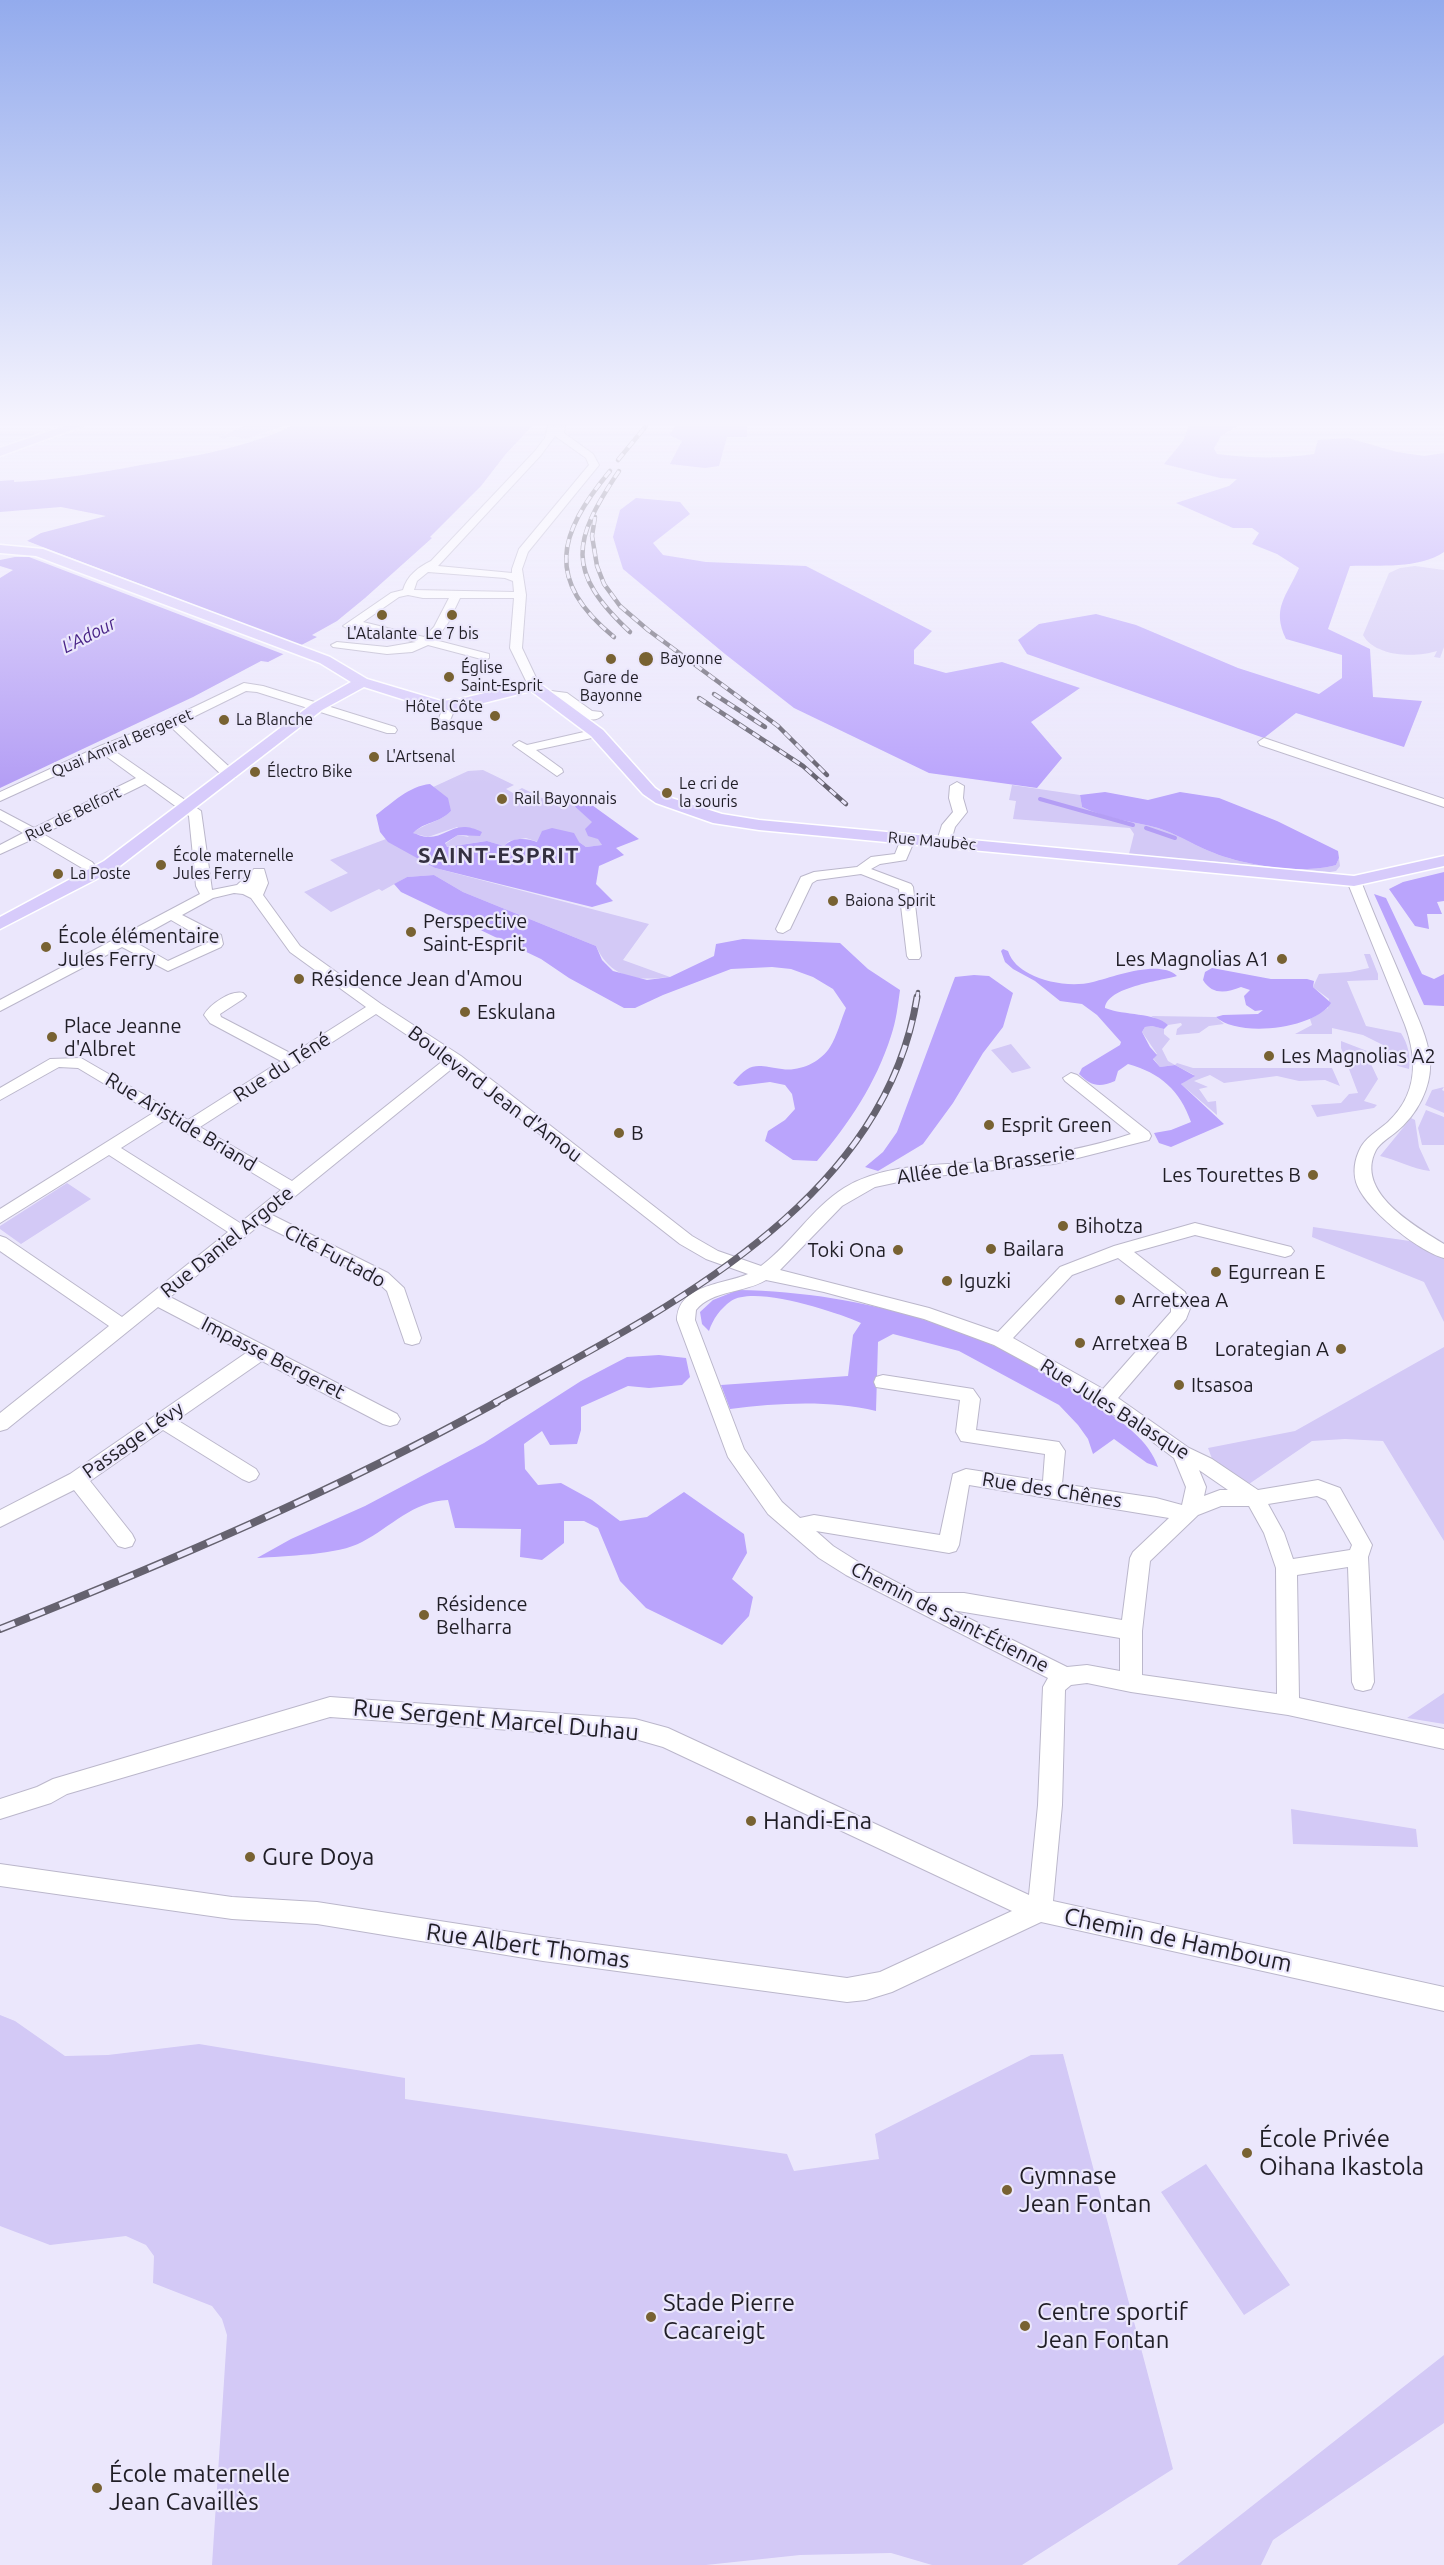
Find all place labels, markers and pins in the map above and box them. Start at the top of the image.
marker: L'Atalante [375,608,389,622]
marker: Le 7 bis [445,608,459,622]
place label: L'Atalante [347,624,417,644]
place label: Le 7 bis [425,624,479,644]
place label: Bayonne [660,649,723,669]
marker: Bayonne [637,650,655,668]
marker: Gare de Bayonne [604,652,618,666]
place label: Église Saint-Esprit [461,658,543,696]
place label: Gare de Bayonne [580,668,642,706]
marker: Église Saint-Esprit [442,670,456,684]
place label: Hôtel Côte Basque [405,697,483,735]
marker: Hôtel Côte Basque [488,709,502,723]
place label: La Blanche [236,710,313,730]
marker: La Blanche [217,713,231,727]
place label: L'Artsenal [386,747,455,767]
marker: L'Artsenal [367,750,381,764]
place label: Électro Bike [267,762,352,782]
marker: Électro Bike [248,765,262,779]
place label: Le cri de la souris [679,774,739,812]
marker: Le cri de la souris [660,786,674,800]
place label: Rail Bayonnais [514,789,617,809]
marker: Rail Bayonnais [495,792,509,806]
place label: École maternelle Jules Ferry [173,846,294,884]
marker: École maternelle Jules Ferry [154,858,168,872]
place label: La Poste [70,864,131,884]
marker: La Poste [51,867,65,881]
place label: Baiona Spirit [845,891,936,911]
marker: Baiona Spirit [826,894,840,908]
place label: Perspective Saint-Esprit [423,909,527,956]
place label: École élémentaire Jules Ferry [58,924,220,971]
marker: Perspective Saint-Esprit [404,925,418,939]
marker: École élémentaire Jules Ferry [39,940,53,954]
place label: Les Magnolias A1 [1115,947,1270,971]
marker: Les Magnolias A1 [1275,952,1289,966]
place label: Résidence Jean d'Amou [311,967,523,991]
marker: Résidence Jean d'Amou [292,972,306,986]
place label: Eskulana [477,1000,556,1024]
marker: Eskulana [458,1005,472,1019]
place label: Place Jeanne d'Albret [64,1014,181,1061]
marker: Place Jeanne d'Albret [45,1030,59,1044]
place label: Les Magnolias A2 [1281,1044,1436,1068]
marker: Les Magnolias A2 [1262,1049,1276,1063]
place label: Esprit Green [1001,1113,1112,1137]
marker: Esprit Green [982,1118,996,1132]
place label: B [631,1121,644,1145]
marker: B [612,1126,626,1140]
place label: Les Tourettes B [1162,1163,1301,1187]
marker: Les Tourettes B [1306,1168,1320,1182]
place label: Bihotza [1075,1214,1143,1238]
marker: Bihotza [1056,1219,1070,1233]
place label: Bailara [1003,1237,1064,1261]
place label: Toki Ona [807,1238,886,1262]
marker: Bailara [984,1242,998,1256]
marker: Toki Ona [891,1243,905,1257]
place label: Egurrean E [1228,1260,1326,1284]
marker: Egurrean E [1209,1265,1223,1279]
place label: Iguzki [959,1269,1011,1293]
marker: Iguzki [940,1274,954,1288]
place label: Arretxea A [1132,1288,1228,1312]
marker: Arretxea A [1113,1293,1127,1307]
place label: Arretxea B [1092,1331,1188,1355]
marker: Arretxea B [1073,1336,1087,1350]
place label: Lorategian A [1215,1337,1329,1361]
marker: Lorategian A [1334,1342,1348,1356]
place label: Itsasoa [1191,1373,1254,1397]
marker: Itsasoa [1172,1378,1186,1392]
place label: Résidence Belharra [436,1592,527,1639]
marker: Résidence Belharra [417,1608,431,1622]
place label: Handi-Ena [763,1807,872,1835]
marker: Handi-Ena [744,1814,758,1828]
place label: Gure Doya [262,1843,374,1871]
marker: Gure Doya [243,1850,257,1864]
place label: École Privée Oihana Ikastola [1259,2125,1424,2181]
marker: École Privée Oihana Ikastola [1240,2146,1254,2160]
place label: Gymnase Jean Fontan [1019,2162,1151,2218]
marker: Gymnase Jean Fontan [1000,2183,1014,2197]
place label: Stade Pierre Cacareigt [663,2289,795,2345]
place label: Centre sportif Jean Fontan [1037,2298,1188,2354]
marker: Stade Pierre Cacareigt [644,2310,658,2324]
marker: Centre sportif Jean Fontan [1018,2319,1032,2333]
place label: École maternelle Jean Cavaillès [109,2460,290,2516]
marker: École maternelle Jean Cavaillès [90,2481,104,2495]

